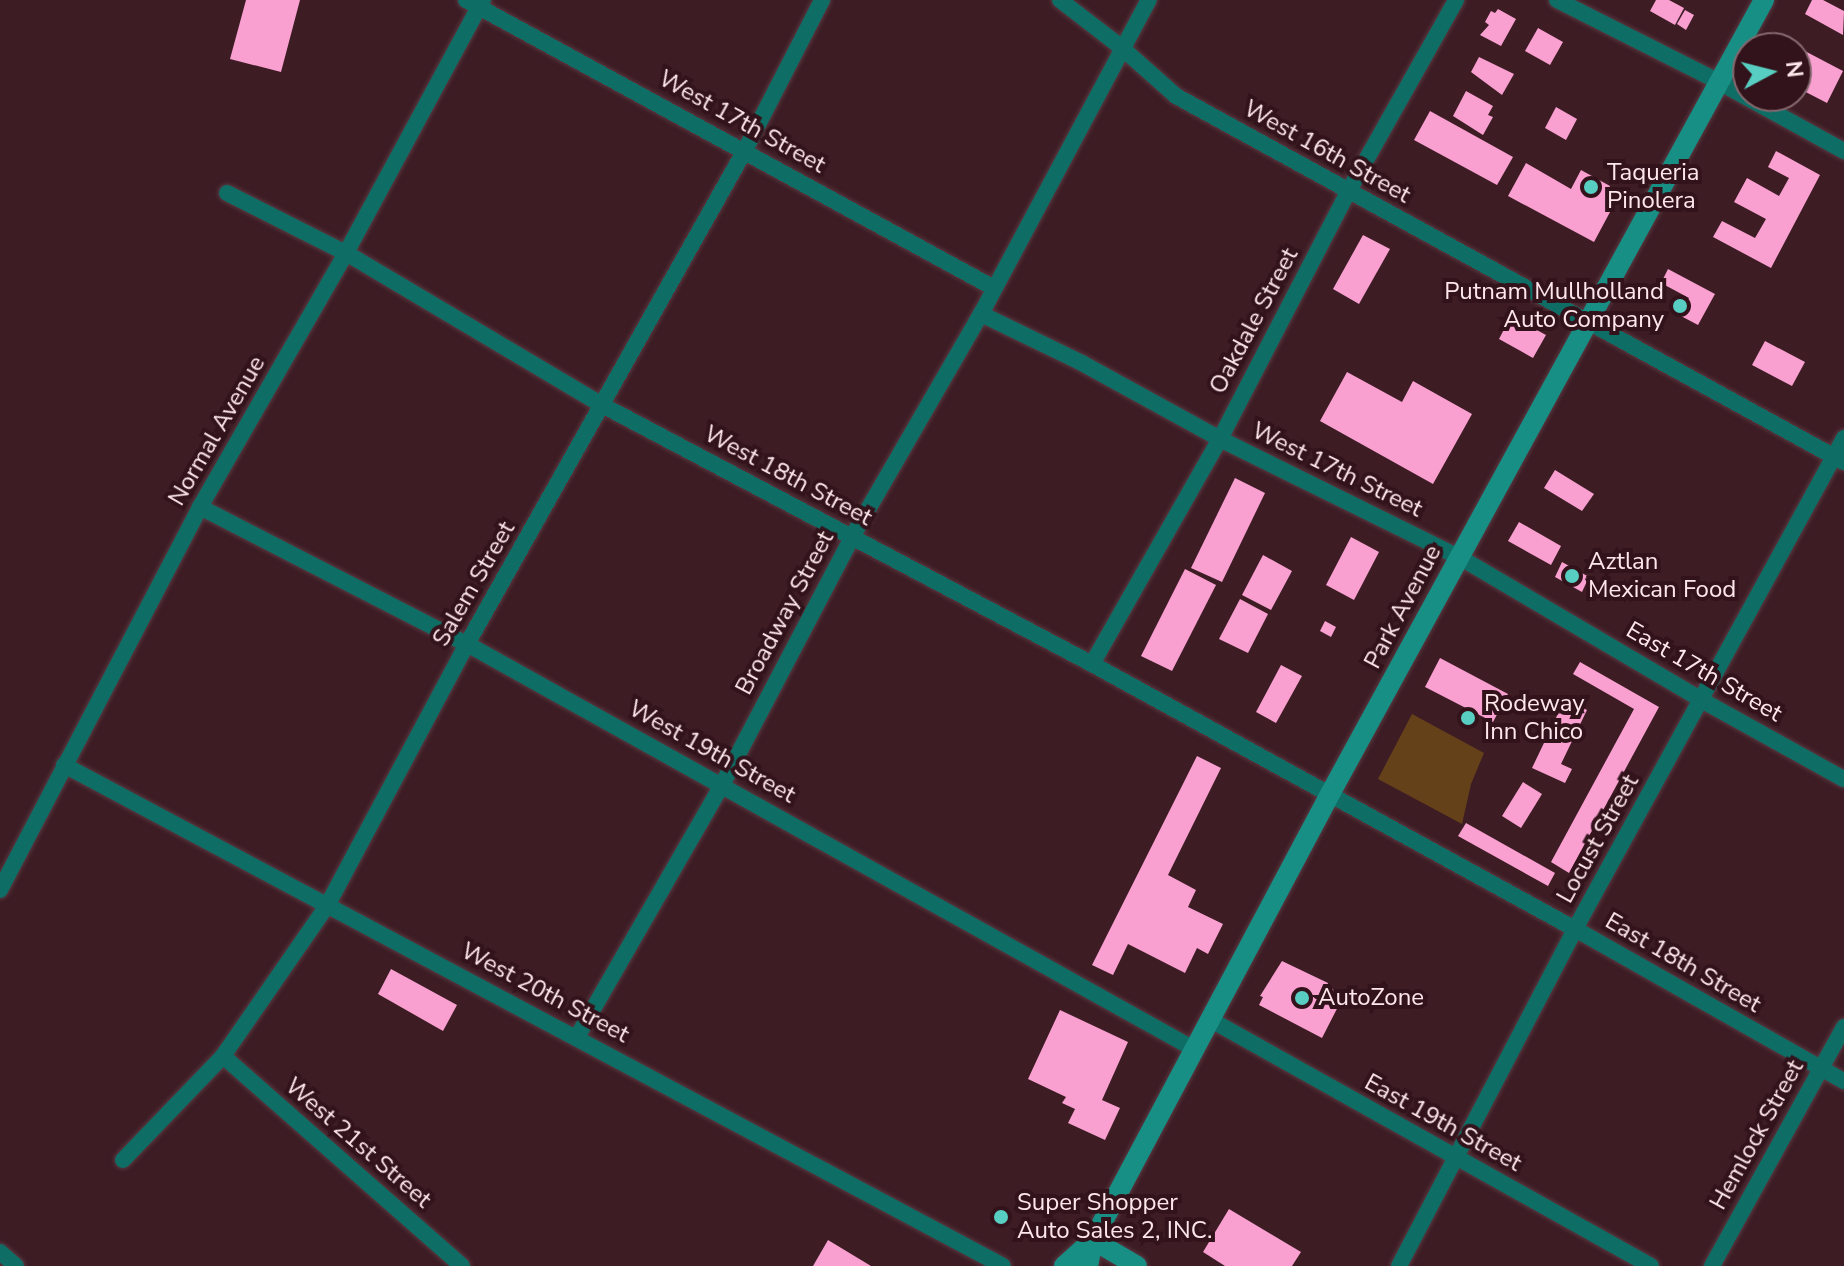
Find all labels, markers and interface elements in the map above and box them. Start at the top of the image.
north arrow [1732,32,1812,112]
text: N [1778,59,1810,79]
street label: West 17th Street [654,64,830,180]
street label: West 16th Street [1239,94,1415,210]
place label: Taqueria Pinolera [1607,159,1699,215]
marker: Taqueria Pinolera [1582,178,1600,196]
street label: Oakdale Street [1204,243,1304,399]
place label: Putnam Mullholland Auto Company [1444,278,1664,334]
marker: Putnam Mullholland Auto Company [1671,297,1689,315]
street label: Normal Avenue [163,351,271,511]
street label: West 17th Street [1247,416,1427,524]
street label: West 18th Street [699,420,877,532]
street label: Salem Street [427,516,521,652]
street label: Broadway Street [730,526,840,700]
street label: Park Avenue [1358,540,1448,674]
place label: Aztlan Mexican Food [1588,548,1736,604]
marker: Aztlan Mexican Food [1563,567,1581,585]
street label: East 17th Street [1621,616,1787,728]
place label: Rodeway Inn Chico [1484,690,1585,746]
street label: West 19th Street [624,694,800,810]
marker: Rodeway Inn Chico [1459,709,1477,727]
street label: Locust Street [1551,770,1645,908]
street label: East 18th Street [1600,907,1766,1019]
street label: West 20th Street [456,937,634,1049]
place label: AutoZone [1318,984,1424,1012]
marker: AutoZone [1293,989,1311,1007]
street label: Hemlock Street [1704,1055,1810,1215]
street label: East 19th Street [1359,1068,1527,1178]
street label: West 21st Street [279,1072,437,1214]
place label: Super Shopper Auto Sales 2, INC. [1017,1189,1213,1245]
marker: Super Shopper Auto Sales 2, INC. [992,1208,1010,1226]

